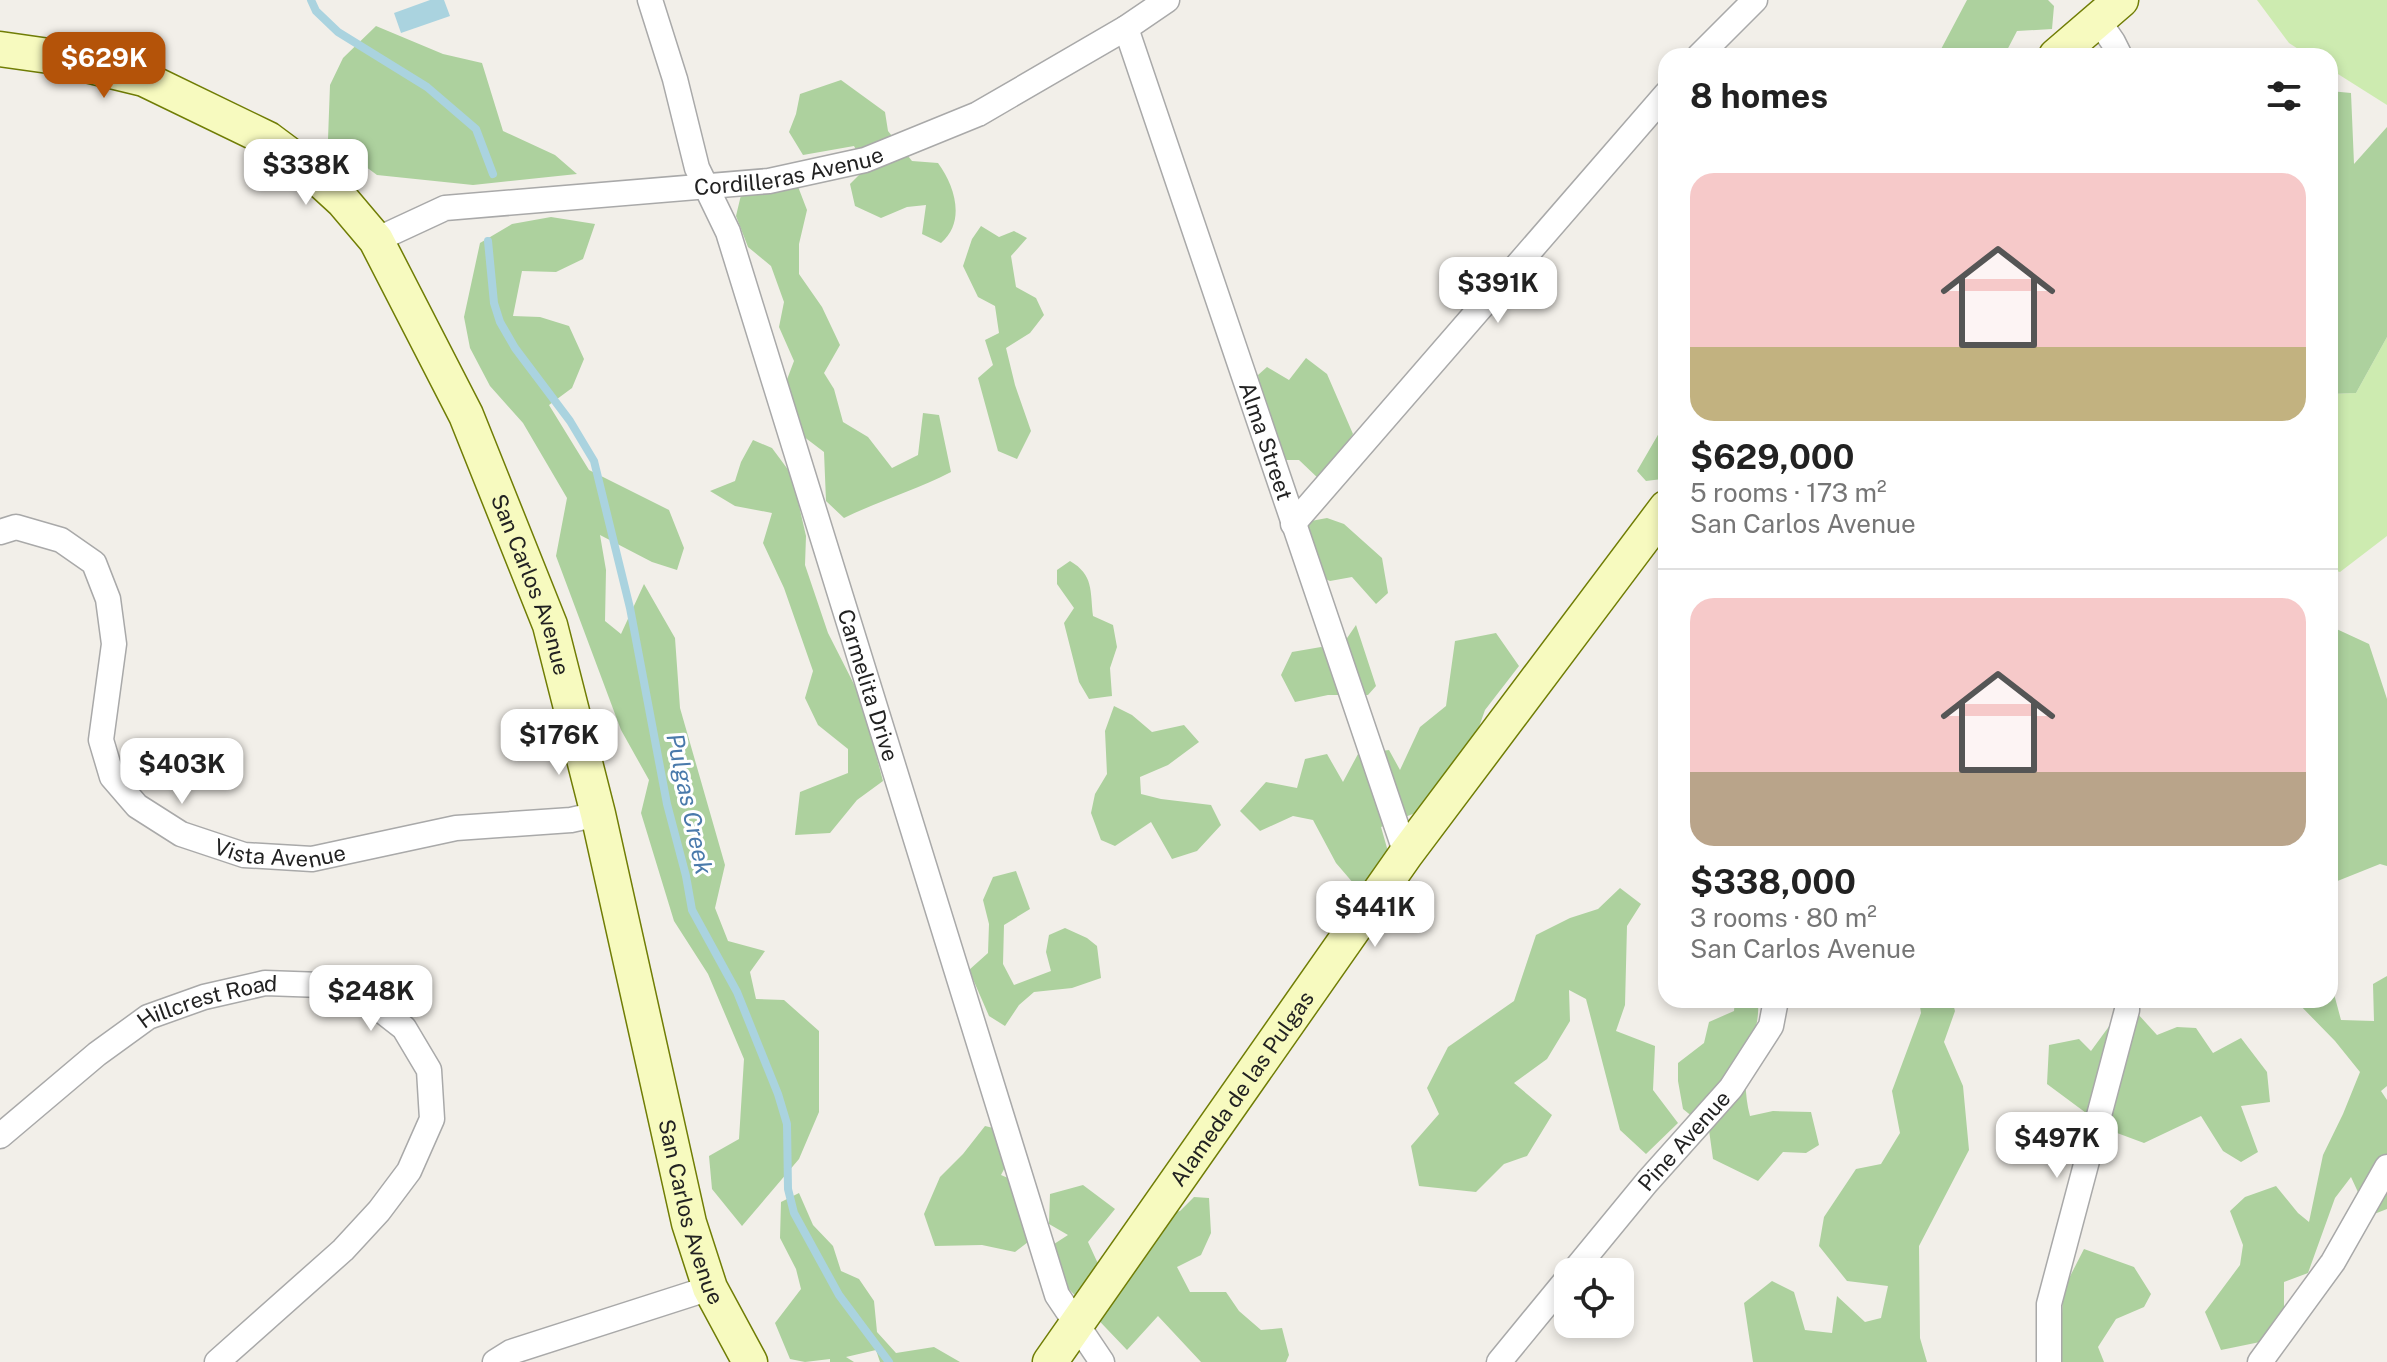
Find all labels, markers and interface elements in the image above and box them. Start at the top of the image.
pin: $629K [48,32,160,100]
text: $629K [60,42,148,73]
icon: filters [2262,74,2306,118]
text: 8 homes [1690,76,1828,116]
pin: $338K [250,139,362,207]
street label: Cordilleras Avenue [693,141,887,200]
text: $338K [262,149,350,180]
icon: home [1926,225,2070,369]
pin: $391K [1442,257,1554,325]
text: $391K [1457,267,1539,298]
street label: Alma Street [1234,378,1298,503]
text: $629,000 [1690,437,1855,477]
text: 5 rooms · 173 m² [1690,477,1887,508]
street label: San Carlos Avenue [486,490,575,678]
text: San Carlos Avenue [1690,508,1916,539]
street label: Carmelita Drive [832,606,904,764]
icon: home [1926,650,2070,794]
pin: $176K [503,709,615,777]
text: $176K [519,719,599,750]
water label: Pulgas Creek [661,731,719,877]
pin: $403K [126,738,238,806]
text: $403K [138,748,226,779]
street label: Vista Avenue [211,833,348,873]
text: $338,000 [1690,862,1856,902]
pin: $441K [1319,881,1431,949]
text: $441K [1334,891,1416,922]
text: 3 rooms · 80 m² [1690,902,1877,933]
text: San Carlos Avenue [1690,933,1916,964]
pin: $248K [315,965,427,1033]
street label: Hillcrest Road [132,970,278,1034]
text: $248K [327,975,415,1006]
street label: Alameda de las Pulgas [1164,986,1319,1191]
street label: Pine Avenue [1632,1085,1736,1196]
pin: $497K [2001,1112,2113,1180]
street label: San Carlos Avenue [653,1117,729,1309]
text: $497K [2014,1122,2100,1153]
map controls [1554,1258,1634,1338]
button: locate [1554,1258,1634,1338]

